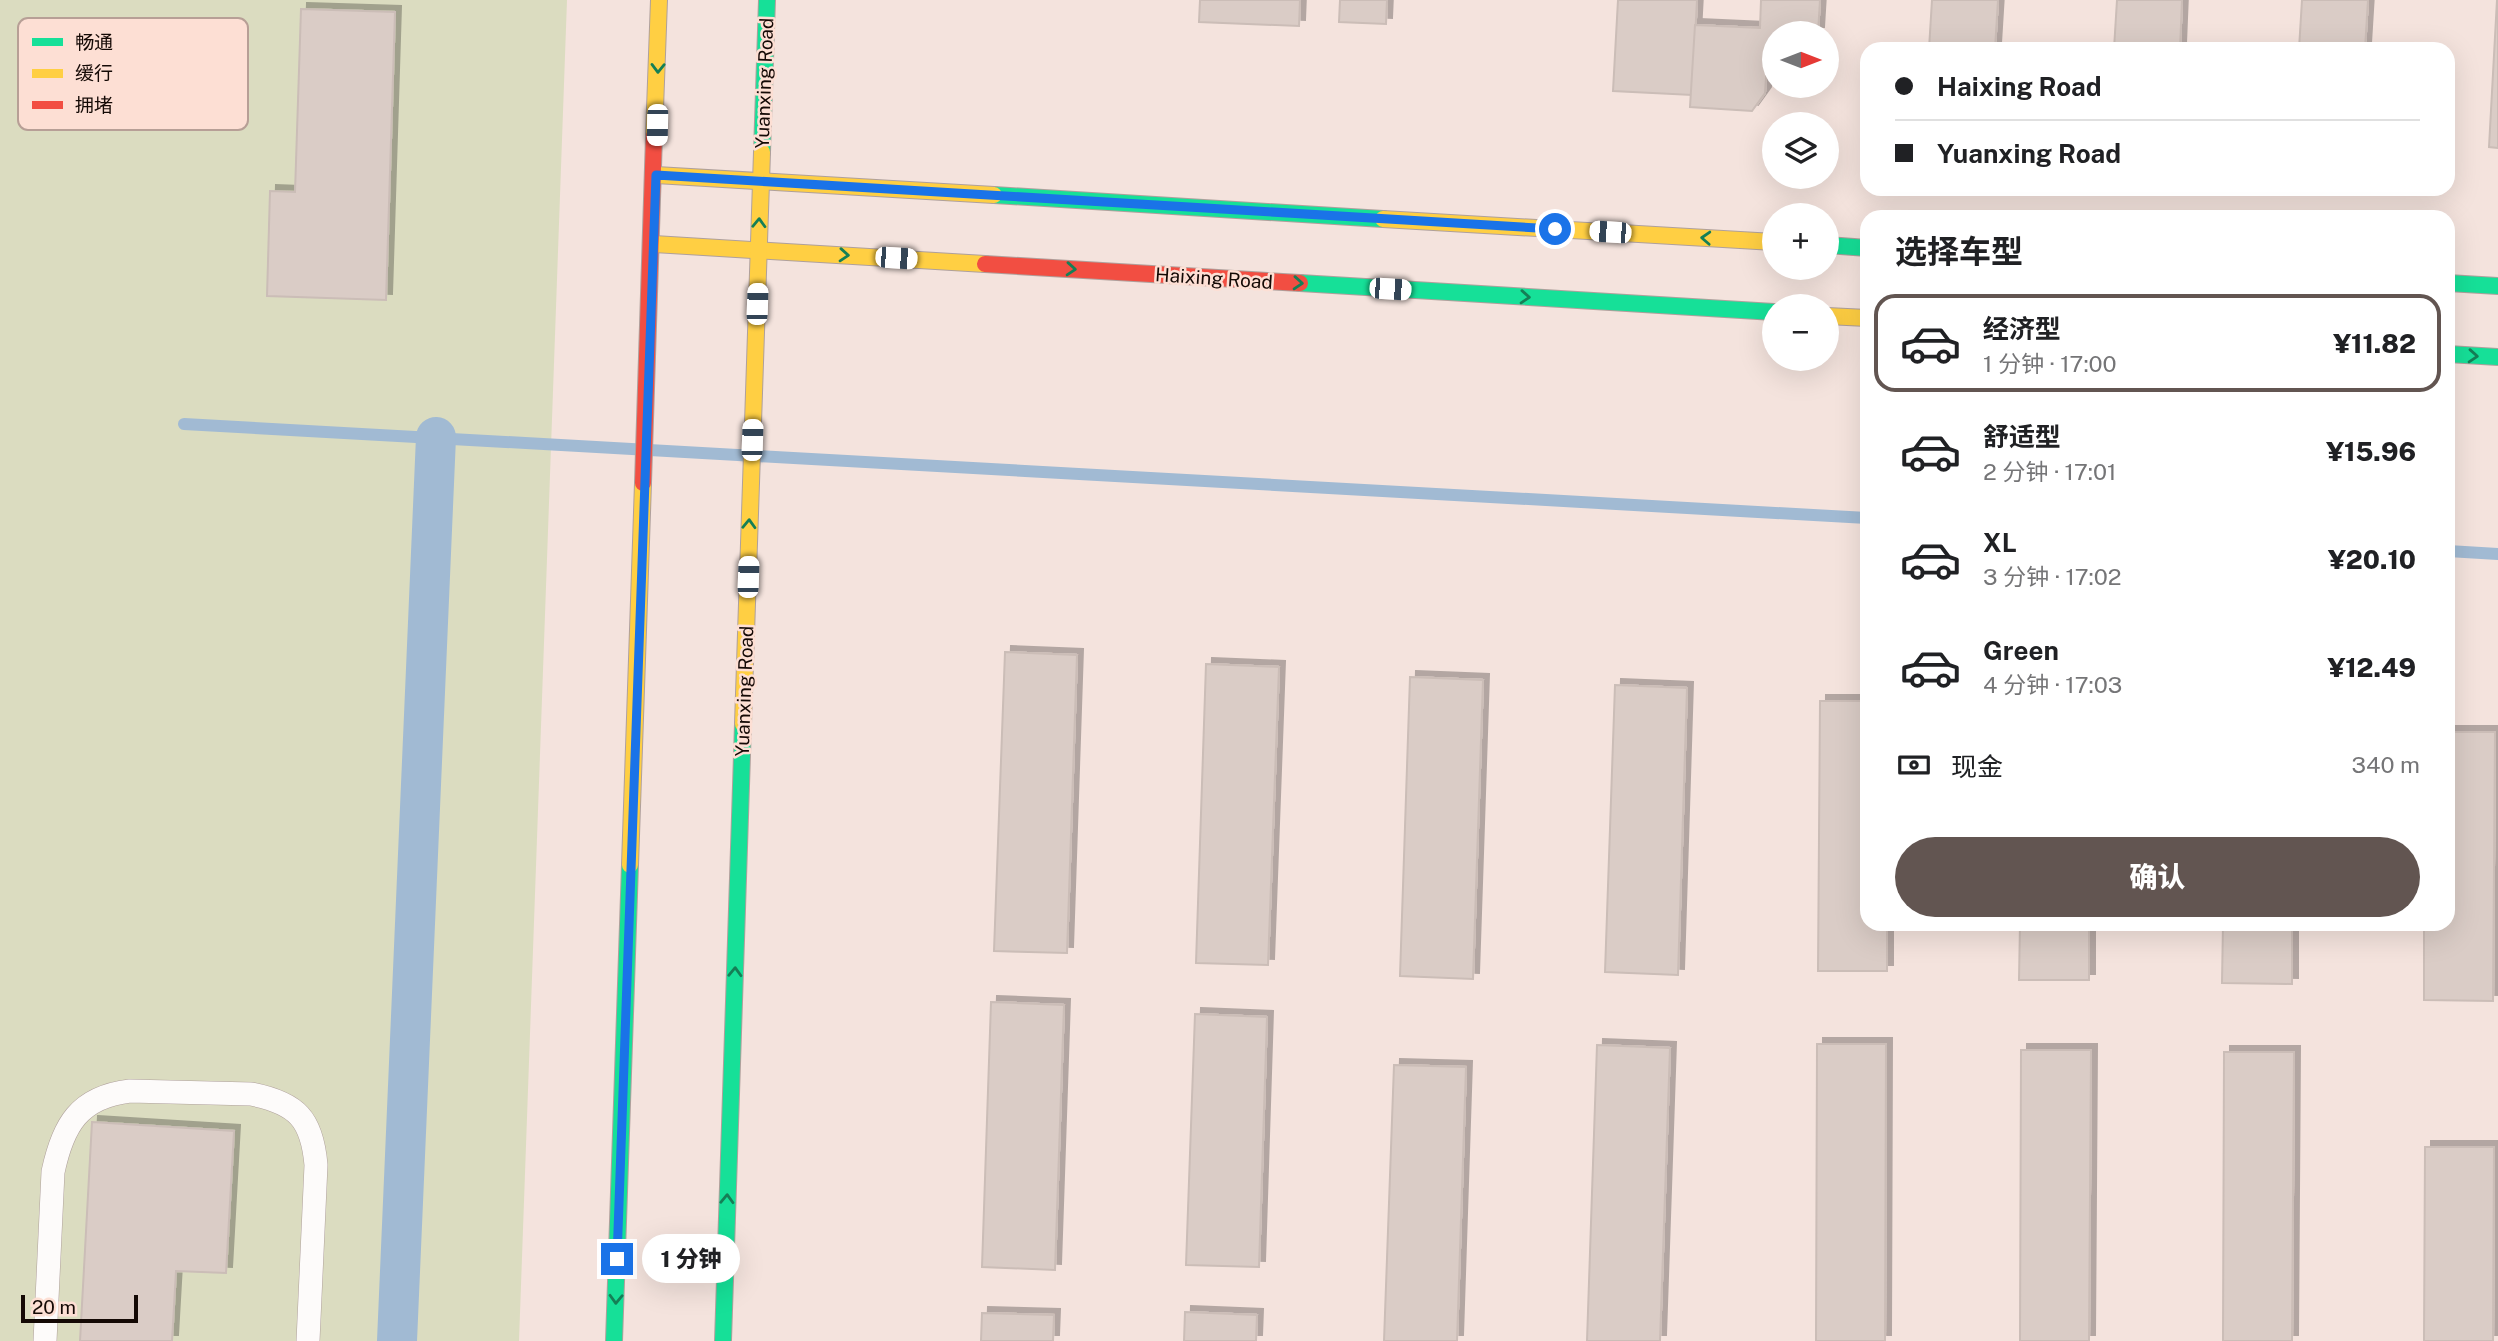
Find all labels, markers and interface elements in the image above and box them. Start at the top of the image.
street label: Yuanxing Road [751,17,777,149]
legend [18,18,248,130]
north arrow [1762,21,1839,98]
map controls [1762,21,1839,371]
text: 畅通 [75,31,113,53]
text: 缓行 [75,62,113,84]
one-way arrow [650,63,666,74]
text: Haixing Road [1937,71,2102,102]
text: 拥堵 [75,94,113,116]
car [647,104,668,146]
button: layers [1762,112,1839,189]
text: Yuanxing Road [1937,138,2121,169]
button: + [1762,203,1839,280]
route start [1539,213,1571,245]
one-way arrow [751,218,767,228]
car [1589,220,1632,244]
one-way arrow [1701,231,1712,246]
text: 选择车型 [1895,233,2023,270]
car [875,246,918,270]
one-way arrow [839,247,850,262]
one-way arrow [1066,261,1077,276]
street label: Haixing Road [1155,263,1273,293]
one-way arrow [1293,275,1304,290]
car [1369,277,1412,301]
car [746,283,769,325]
one-way arrow [1520,289,1531,304]
button: − [1762,294,1839,371]
icon: car [1899,312,1962,375]
text: 经济型 [1983,313,2061,344]
text: ¥11.82 [2333,328,2416,359]
one-way arrow [2468,348,2479,363]
text: 1 分钟 · 17:00 [1983,350,2117,377]
car [741,419,764,461]
icon: car [1899,420,1962,483]
text: 舒适型 [1983,421,2061,452]
text: ¥15.96 [2326,436,2416,467]
text: 2 分钟 · 17:01 [1983,458,2116,485]
one-way arrow [742,518,757,529]
text: XL [1983,527,2017,558]
icon: car [1899,528,1962,591]
text: ¥20.10 [2328,544,2416,575]
car [737,556,760,598]
text: 3 分钟 · 17:02 [1983,563,2122,590]
street label: Yuanxing Road [731,625,757,757]
text: Green [1983,635,2059,666]
icon: car [1899,636,1962,699]
text: ¥12.49 [2328,652,2416,683]
text: 4 分钟 · 17:03 [1983,671,2122,698]
icon: cash [1895,746,1933,784]
text: 现金 [1951,751,2003,782]
text: 340 m [2352,751,2420,778]
button: 确认 [1895,837,2420,917]
one-way arrow [727,966,742,977]
one-way arrow [720,1194,735,1205]
callout: 1 分钟 [642,1234,740,1284]
route end [601,1243,633,1275]
text: 1 分钟 [660,1245,722,1272]
scale bar [21,1292,138,1324]
one-way arrow [608,1294,623,1305]
text: 20 m [32,1296,76,1318]

